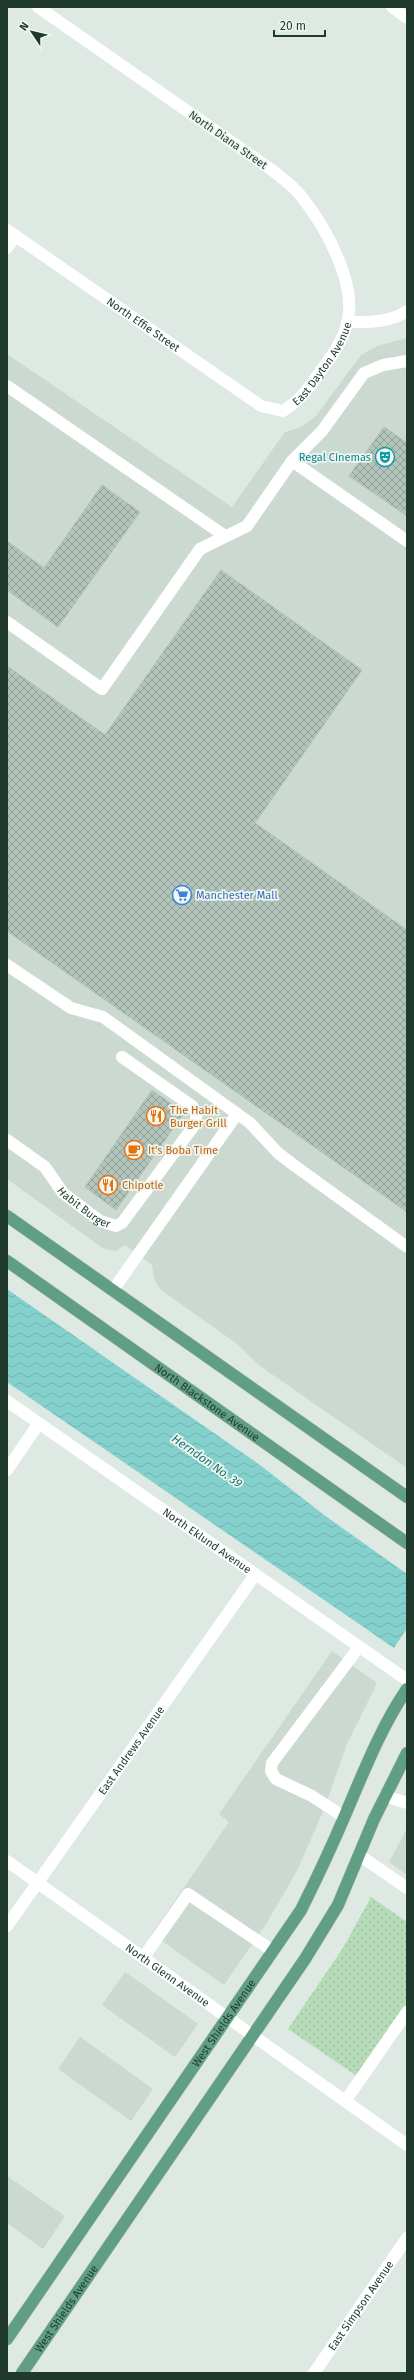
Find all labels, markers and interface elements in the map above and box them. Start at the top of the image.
north arrow [12,12,52,52]
scale bar [274,12,325,38]
text: 20 m [280,19,306,33]
text: N [17,20,32,33]
street label: North Diana Street [186,108,270,172]
street label: North Effie Street [104,295,183,354]
street label: East Dayton Avenue [290,320,354,408]
theatre icon: Regal Cinemas [374,446,396,468]
place label: Regal Cinemas [299,451,371,464]
supermarket icon: Manchester Mall [171,884,193,906]
place label: Manchester Mall [196,889,278,902]
place label: The Habit Burger Grill [170,1104,227,1130]
restaurant icon: The Habit Burger Grill [145,1105,167,1127]
cafe icon: It's Boba Time [123,1139,145,1161]
place label: It's Boba Time [148,1144,218,1157]
restaurant icon: Chipotle [97,1174,119,1196]
place label: Chipotle [122,1179,164,1192]
street label: Habit Burger [54,1185,113,1231]
street label: North Blackstone Avenue [152,1361,262,1444]
water label: Herndon No. 39 [169,1432,245,1490]
street label: North Eklund Avenue [160,1505,254,1576]
street label: East Andrews Avenue [95,1704,167,1797]
street label: North Glenn Avenue [123,1941,212,2009]
street label: West Shields Avenue [189,1977,258,2069]
street label: East Simpson Avenue [325,2258,396,2353]
street label: West Shields Avenue [32,2262,100,2355]

